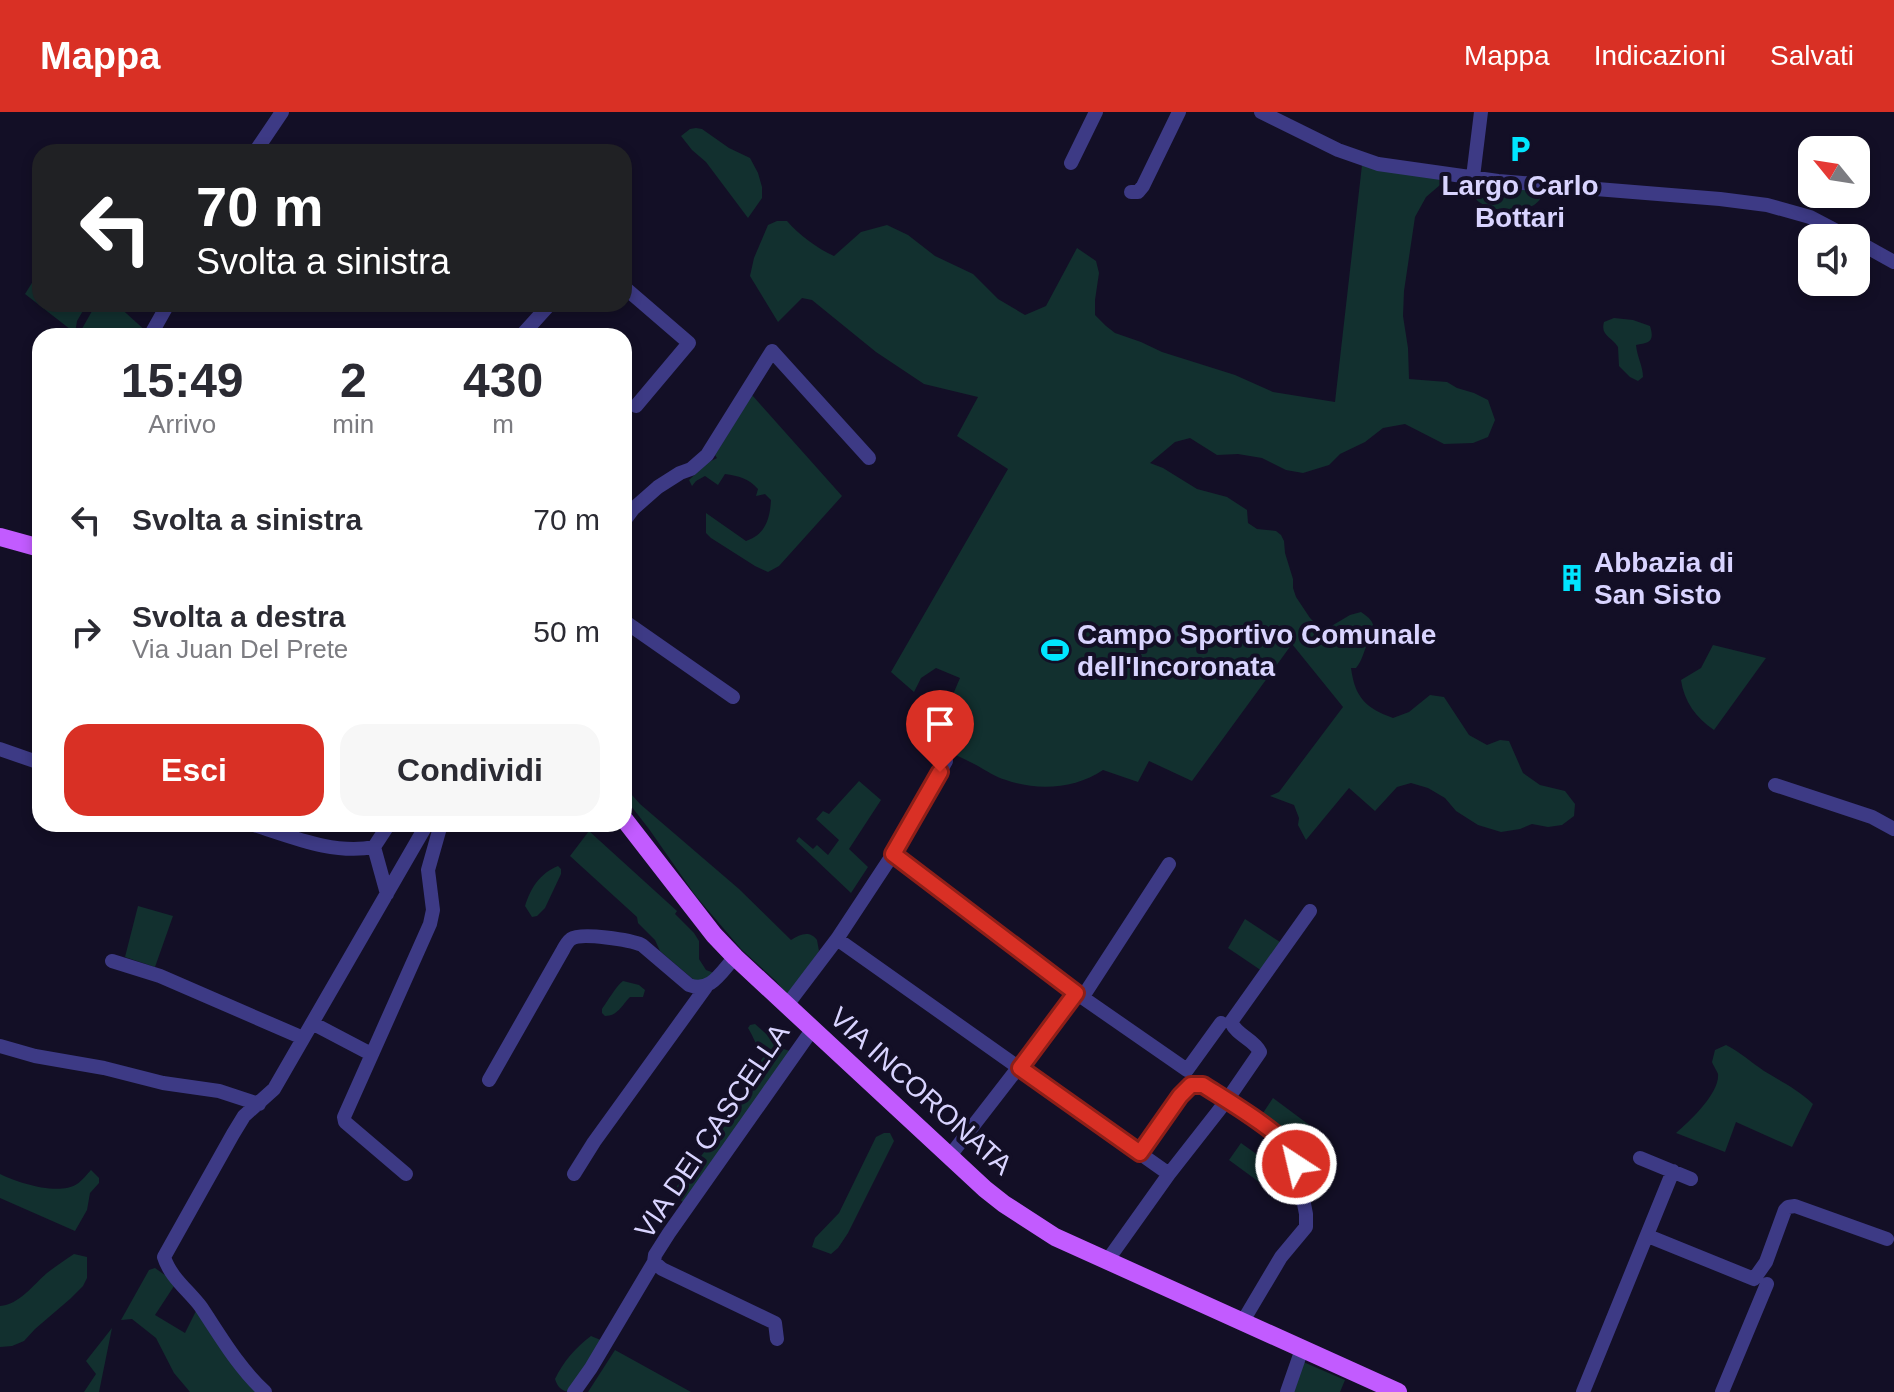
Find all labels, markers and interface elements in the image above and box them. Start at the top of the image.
text: Mappa [40,35,160,77]
text: Mappa [1464,40,1550,71]
text: Indicazioni [1594,40,1726,71]
text: Salvati [1770,40,1854,71]
parking icon: Largo Carlo Bottari [1505,134,1535,164]
north arrow [1798,136,1870,208]
map controls [1798,136,1870,296]
place label: Largo Carlo Bottari [1441,170,1599,233]
text: 70 m [196,175,324,238]
icon: left [64,176,168,280]
button: sound [1798,224,1870,296]
text: Svolta a sinistra [196,241,450,282]
text: 15:49 [121,354,244,407]
text: 2 [340,354,367,407]
text: 430 [463,354,543,407]
text: Arrivo [148,409,216,439]
text: min [332,409,374,439]
text: m [492,409,514,439]
icon: left [64,498,108,542]
text: Svolta a sinistra [132,503,362,536]
text: 70 m [533,503,600,536]
place label: Abbazia di San Sisto [1594,547,1734,610]
building icon: Abbazia di San Sisto [1557,563,1587,593]
text: Svolta a destra [132,600,345,633]
icon: right [64,610,108,654]
text: 50 m [533,615,600,648]
place label: Campo Sportivo Comunale dell'Incoronata [1077,619,1436,682]
text: Via Juan Del Prete [132,634,348,664]
sports icon: Campo Sportivo Comunale dell'Incoronata [1040,635,1070,665]
pin [906,690,974,772]
icon: arrive [918,702,962,746]
button: Esci [64,724,324,816]
button: Condividi [340,724,600,816]
street label: VIA INCORONATA [824,1001,1019,1181]
street label: VIA DEI CASCELLA [629,1018,796,1244]
position arrow [1254,1122,1338,1206]

